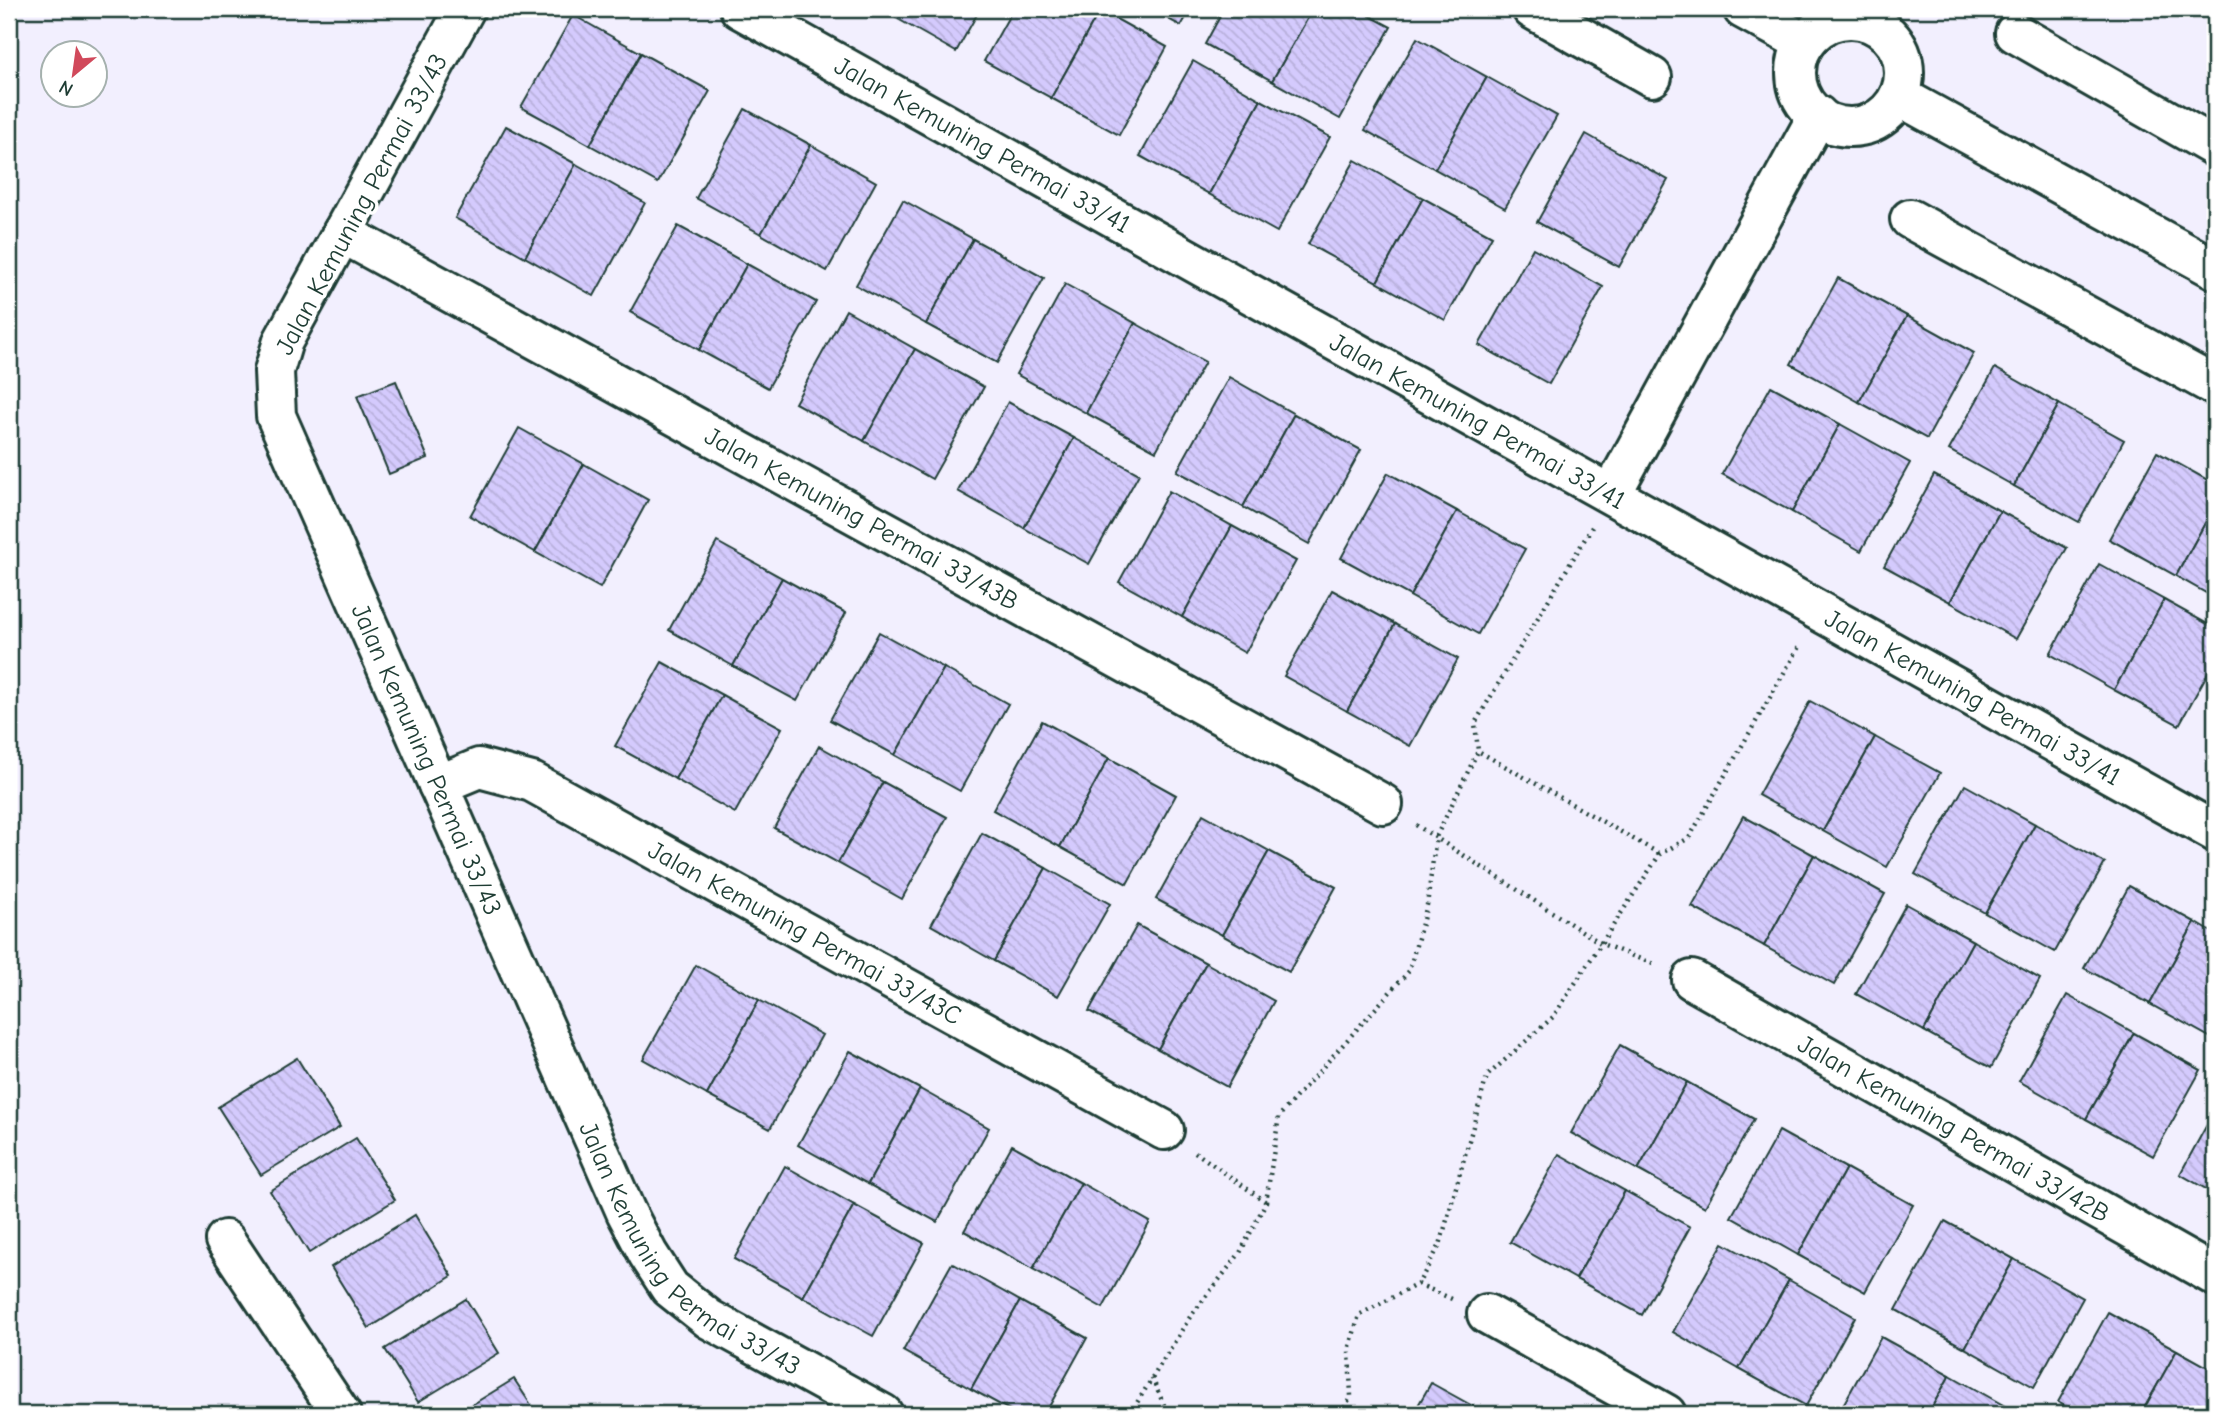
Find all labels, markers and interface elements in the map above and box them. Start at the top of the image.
north arrow [38,38,108,108]
street label: Jalan Kemuning Permai 33/43 [270,49,454,360]
street label: Jalan Kemuning Permai 33/41 [829,51,1135,240]
text: N [55,75,77,101]
street label: Jalan Kemuning Permai 33/41 [1324,327,1631,516]
street label: Jalan Kemuning Permai 33/43B [699,421,1023,617]
street label: Jalan Kemuning Permai 33/43 [345,599,508,920]
street label: Jalan Kemuning Permai 33/41 [1819,603,2126,792]
street label: Jalan Kemuning Permai 33/43C [643,835,966,1032]
street label: Jalan Kemuning Permai 33/42B [1792,1029,2115,1229]
street label: Jalan Kemuning Permai 33/43 [572,1118,805,1382]

